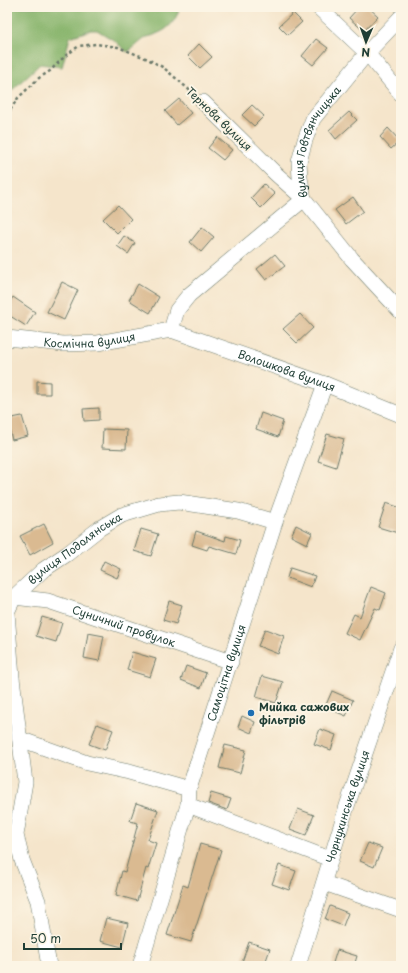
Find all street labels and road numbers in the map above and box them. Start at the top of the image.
street label: вулиця Говтвянчицька [290,82,345,200]
street label: Тернова вулиця [183,83,256,155]
street label: Космічна вулиця [43,327,137,352]
street label: Волошкова вулиця [236,345,338,395]
street label: вулиця Подолянська [24,508,125,588]
street label: Суничний провулок [70,601,178,651]
street label: Самоцітна вулиця [202,622,250,724]
street label: Чорнухинська вулиця [321,748,374,865]

